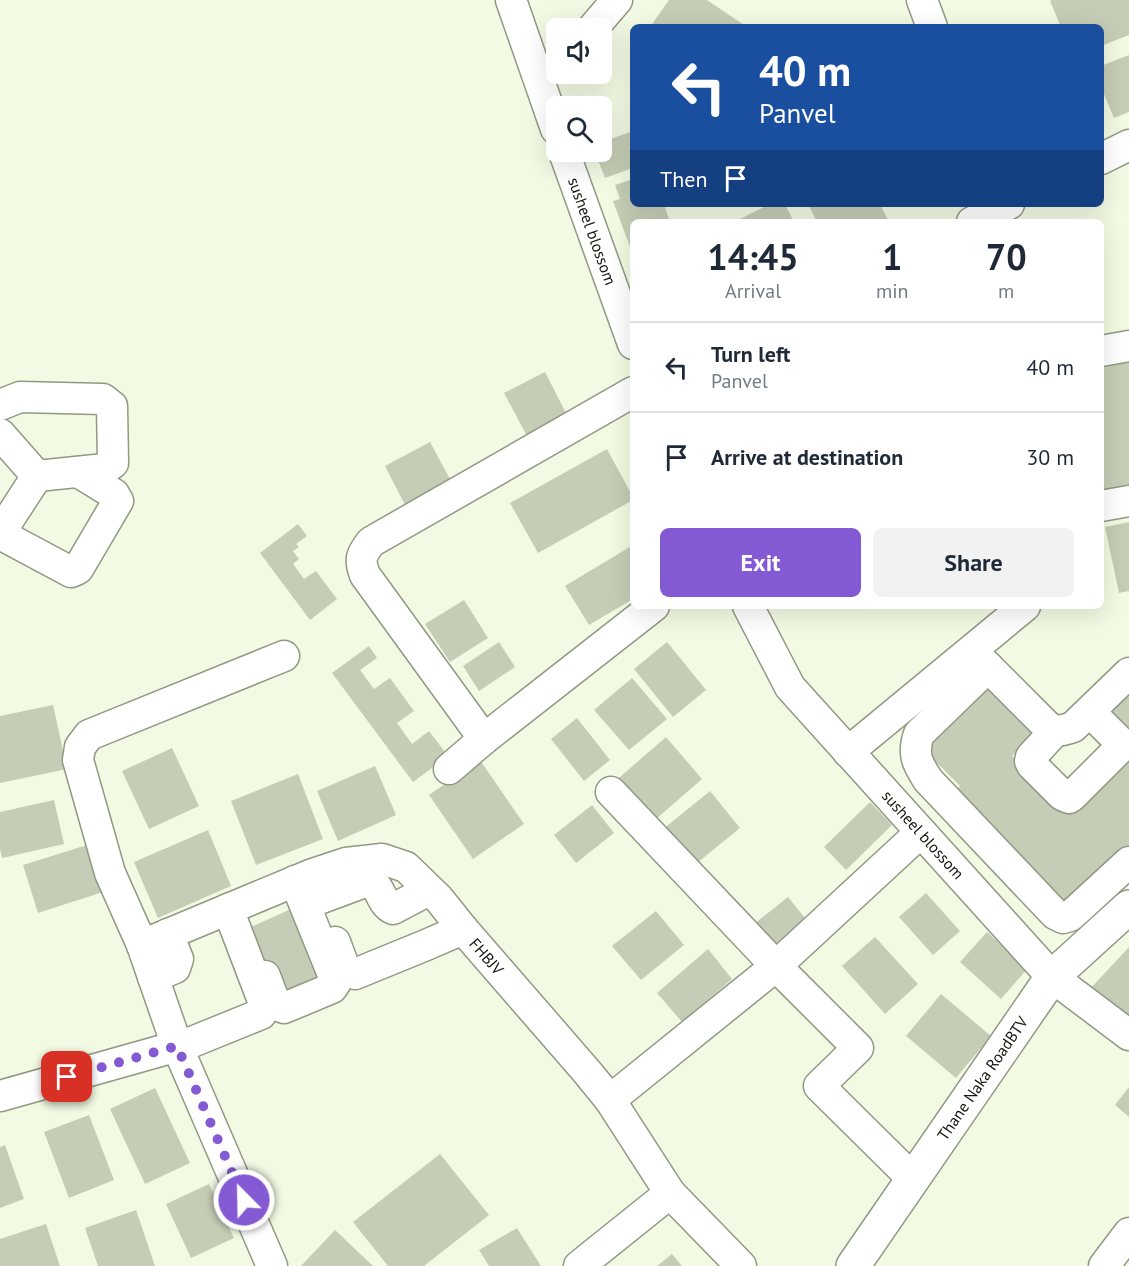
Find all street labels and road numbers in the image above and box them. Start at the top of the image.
street label: susheel blossom [564,175,621,288]
street label: susheel blossom [878,786,969,883]
street label: FHBJV [465,934,509,979]
street label: Thane Naka RoadBTV [933,1012,1032,1144]

